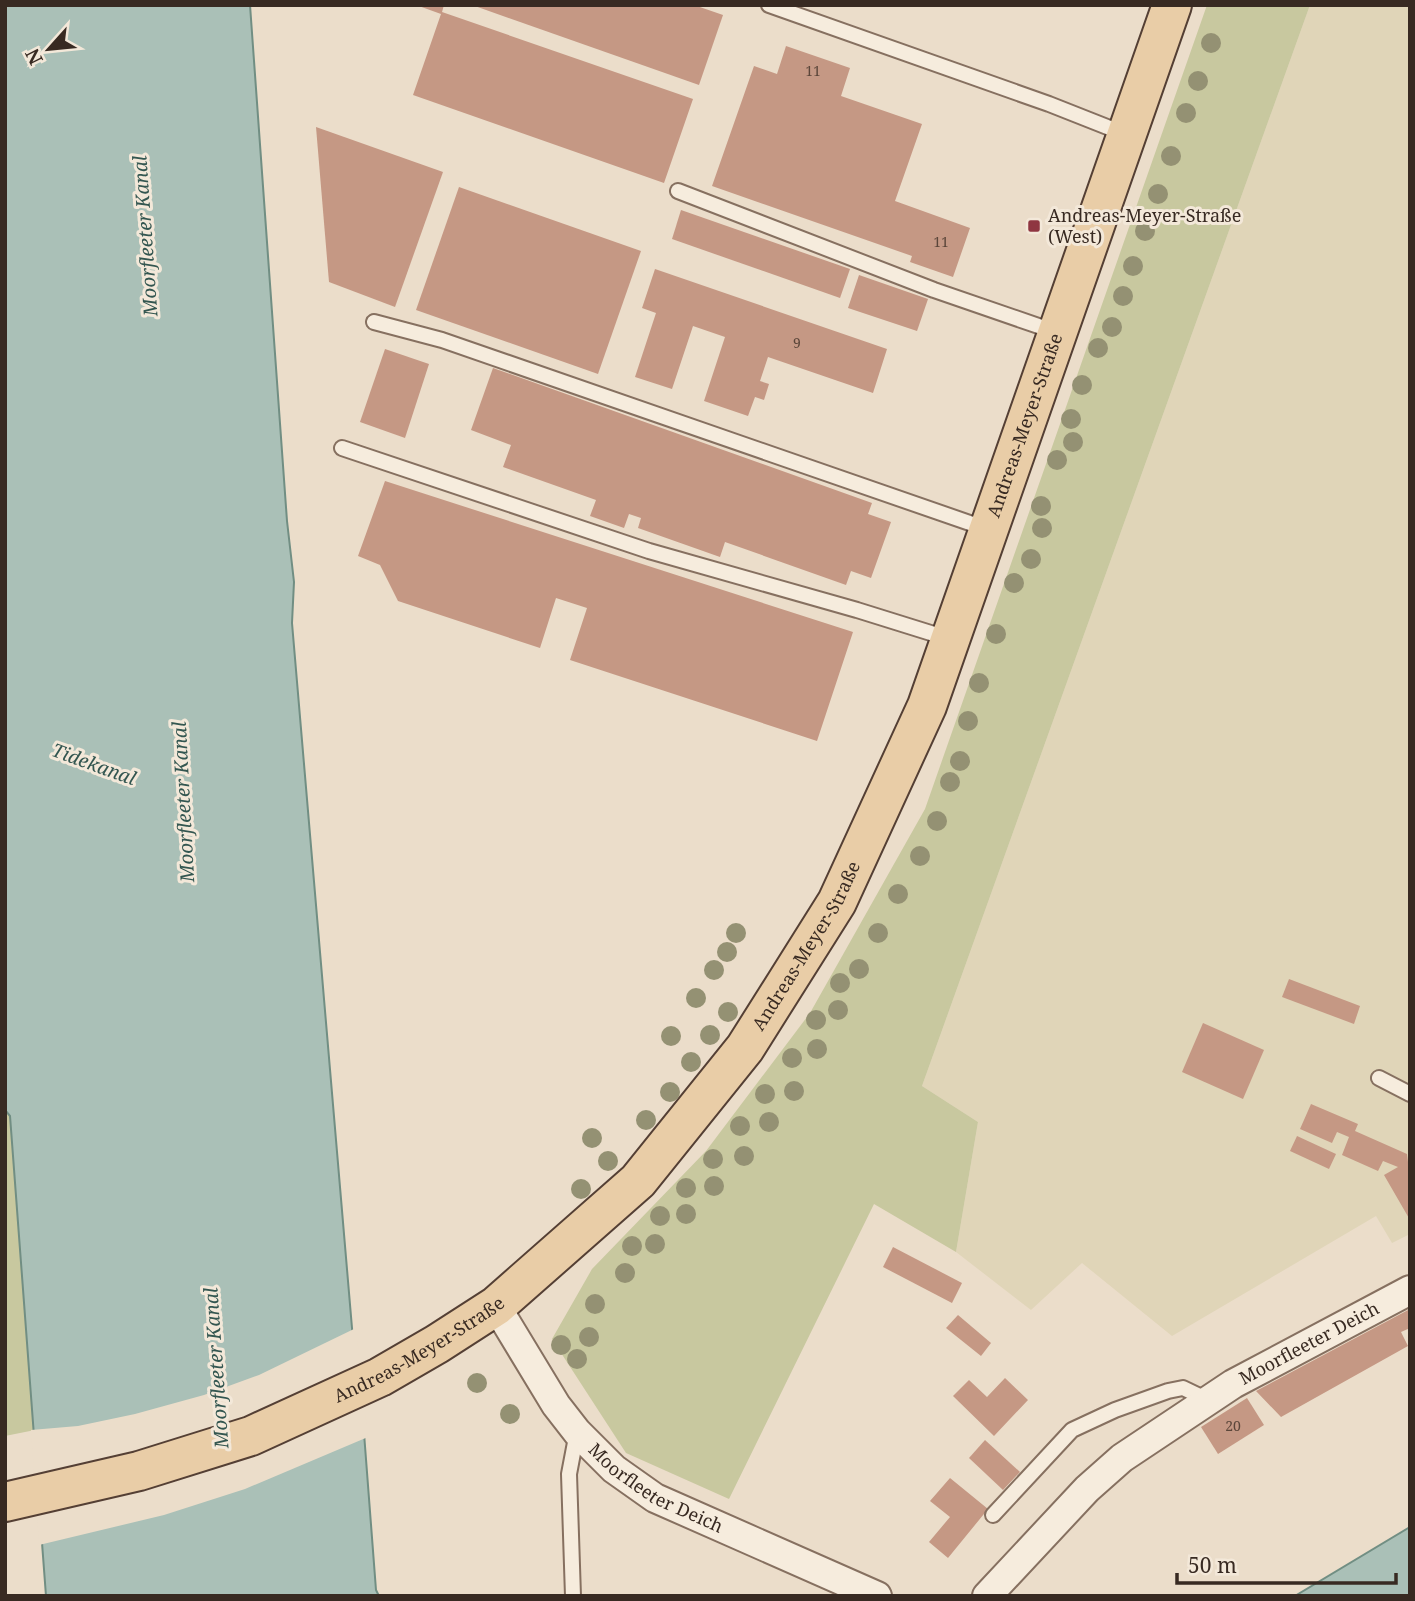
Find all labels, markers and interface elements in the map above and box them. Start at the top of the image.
north arrow [14,14,84,84]
text: N [19,44,49,69]
house number: 11 [805,61,821,80]
water label: Moorfleeter Kanal [126,154,164,318]
place label: Andreas-Meyer-Straße (West) [1048,203,1241,248]
marker: Andreas-Meyer-Straße (West) [1026,218,1042,234]
house number: 11 [933,232,949,251]
street label: Andreas-Meyer-Straße [981,330,1067,520]
house number: 9 [793,333,801,352]
water label: Moorfleeter Kanal [166,721,200,884]
water label: Tidekanal [48,737,140,791]
street label: Andreas-Meyer-Straße [746,857,865,1035]
water label: Moorfleeter Kanal [197,1286,235,1450]
street label: Andreas-Meyer-Straße [330,1291,509,1408]
street label: Moorfleeter Deich [1235,1296,1383,1390]
house number: 20 [1225,1416,1241,1435]
street label: Moorfleeter Deich [584,1437,727,1538]
scale bar [1177,1542,1396,1586]
text: 50 m [1188,1551,1237,1579]

